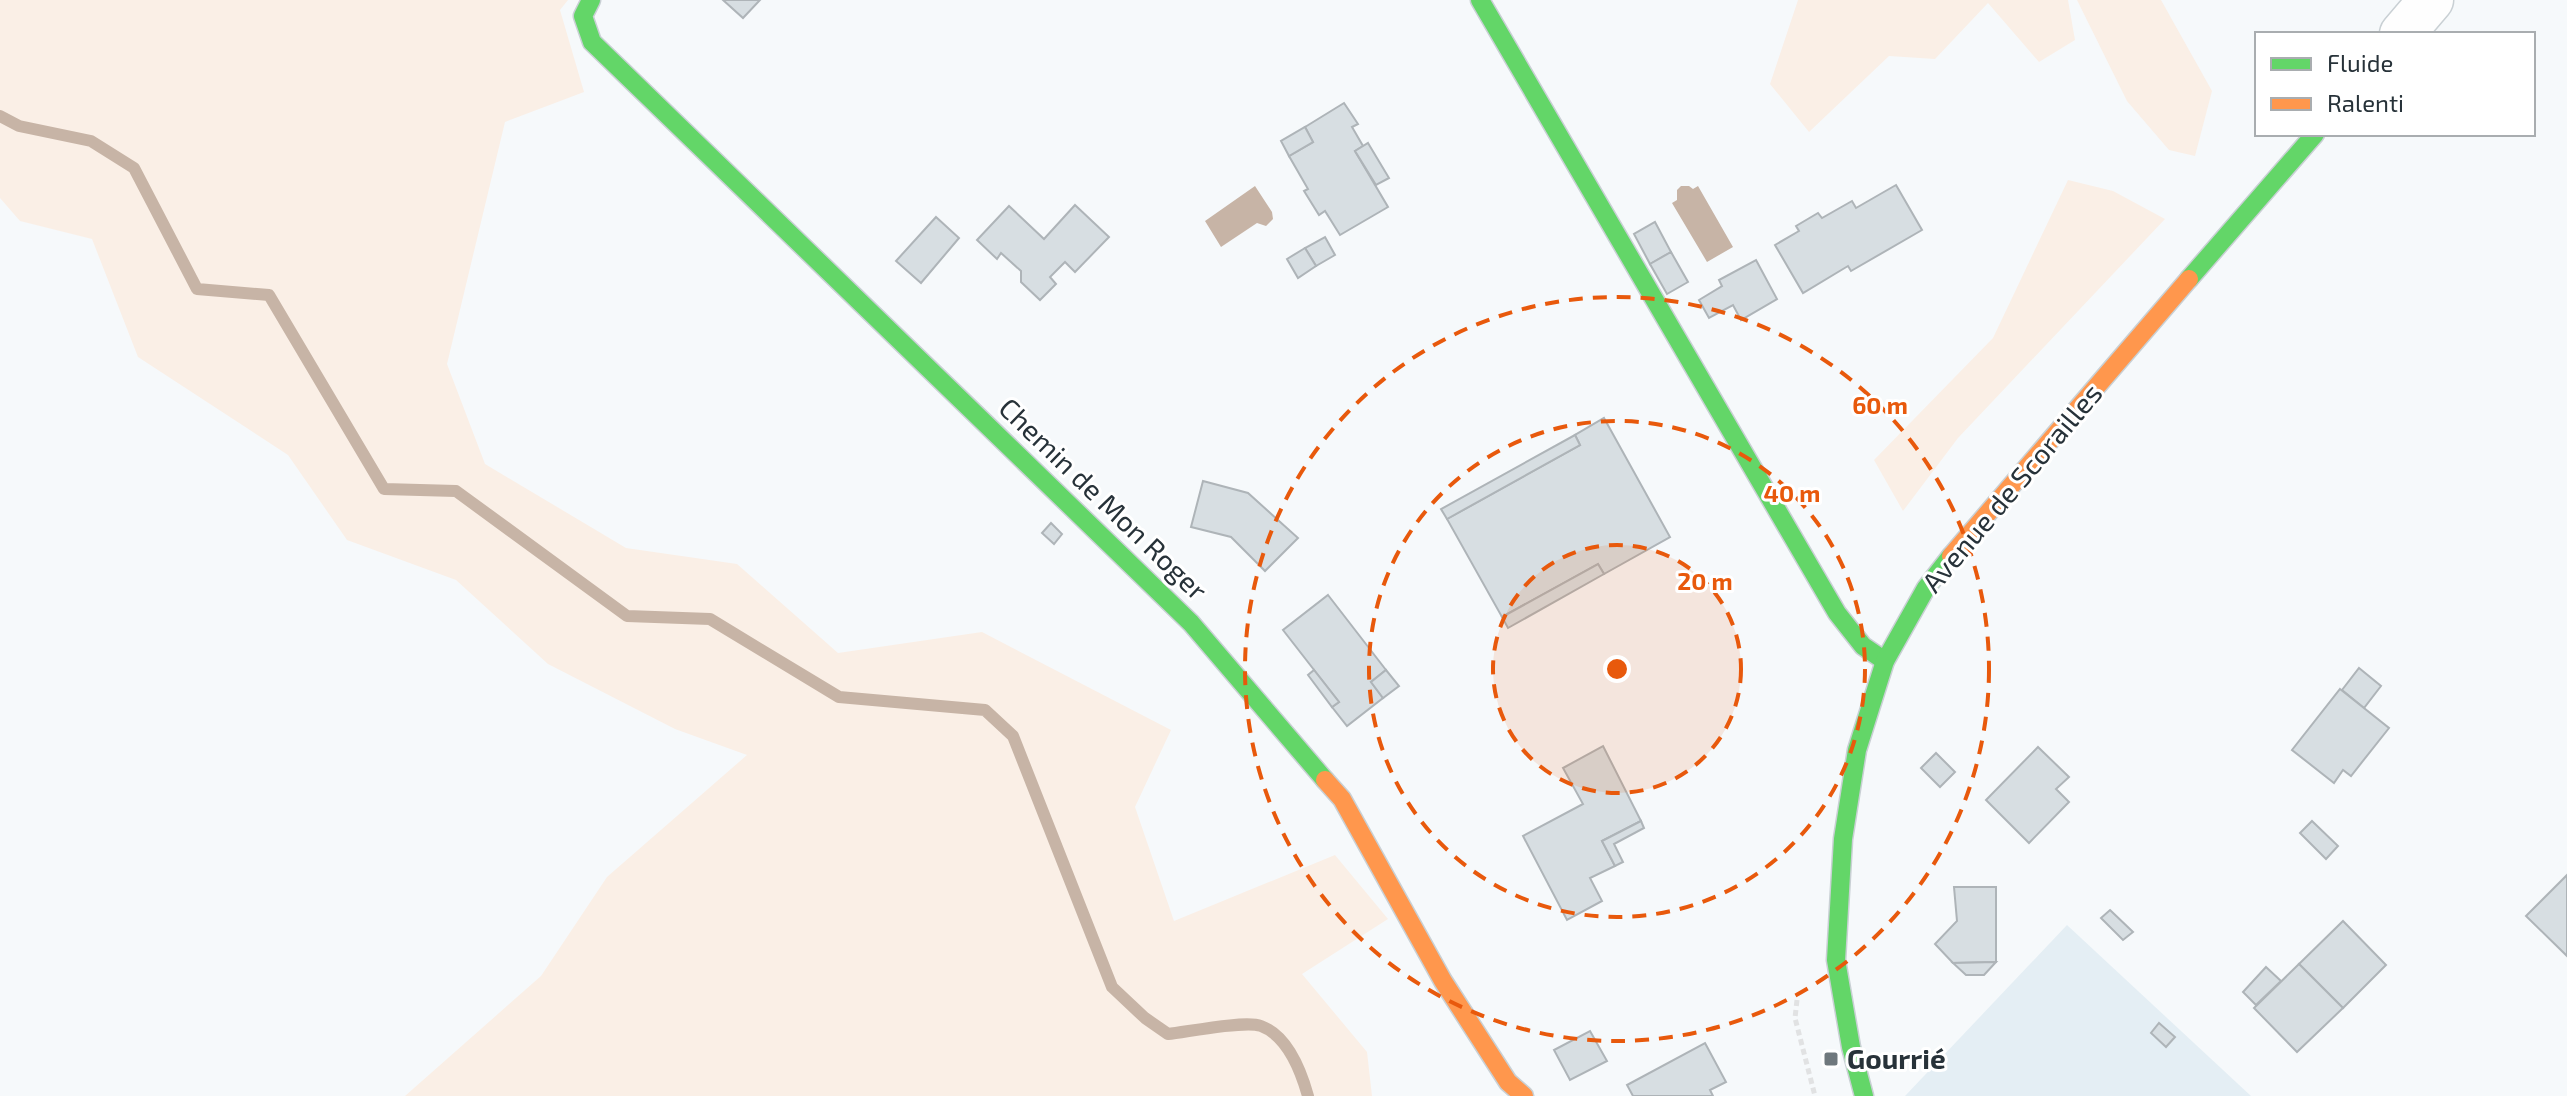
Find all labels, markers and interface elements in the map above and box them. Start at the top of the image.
legend [2255,32,2535,136]
text: Fluide [2327,48,2393,77]
text: Ralenti [2327,88,2404,117]
street label: Avenue de Scorailles [1914,376,2108,599]
street label: Chemin de Mon Roger [992,390,1215,607]
text: 60 m [1852,390,1908,419]
text: 40 m [1764,478,1820,507]
text: 20 m [1677,566,1733,595]
centre of rings [1603,655,1631,683]
place label: Gourrié [1847,1041,1946,1075]
marker: Gourrié [1822,1050,1840,1068]

